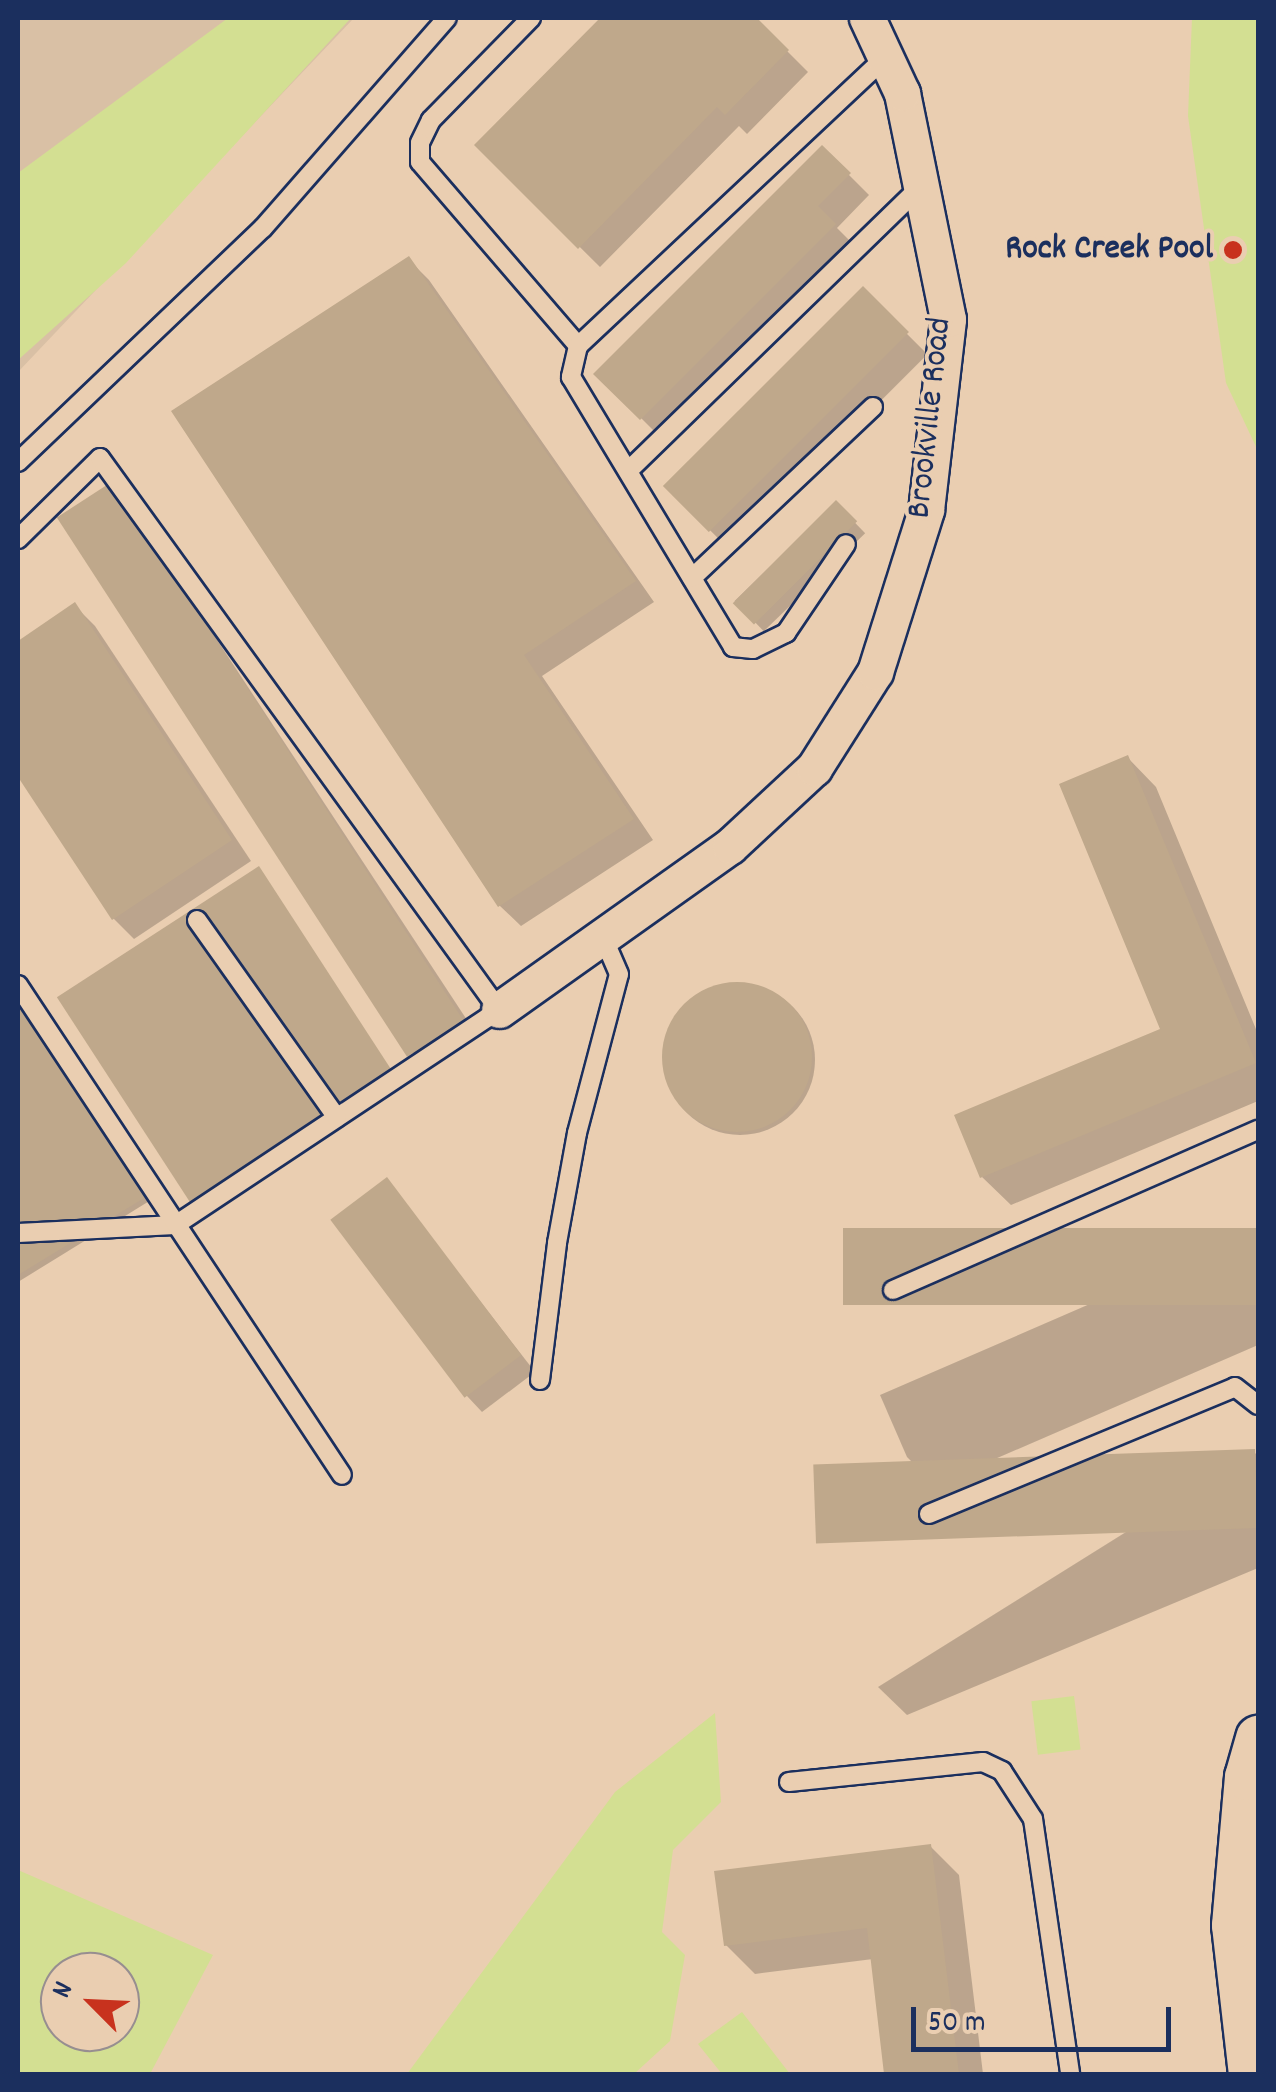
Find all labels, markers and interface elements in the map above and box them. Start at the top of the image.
place label: Rock Creek Pool [1005,229,1213,271]
marker: Rock Creek Pool [1222,239,1244,261]
street label: Brookville Road [900,316,962,520]
north arrow [40,1952,140,2052]
text: N [43,1976,86,2005]
scale bar [916,1987,1176,2049]
text: 50 m [928,2003,986,2046]

